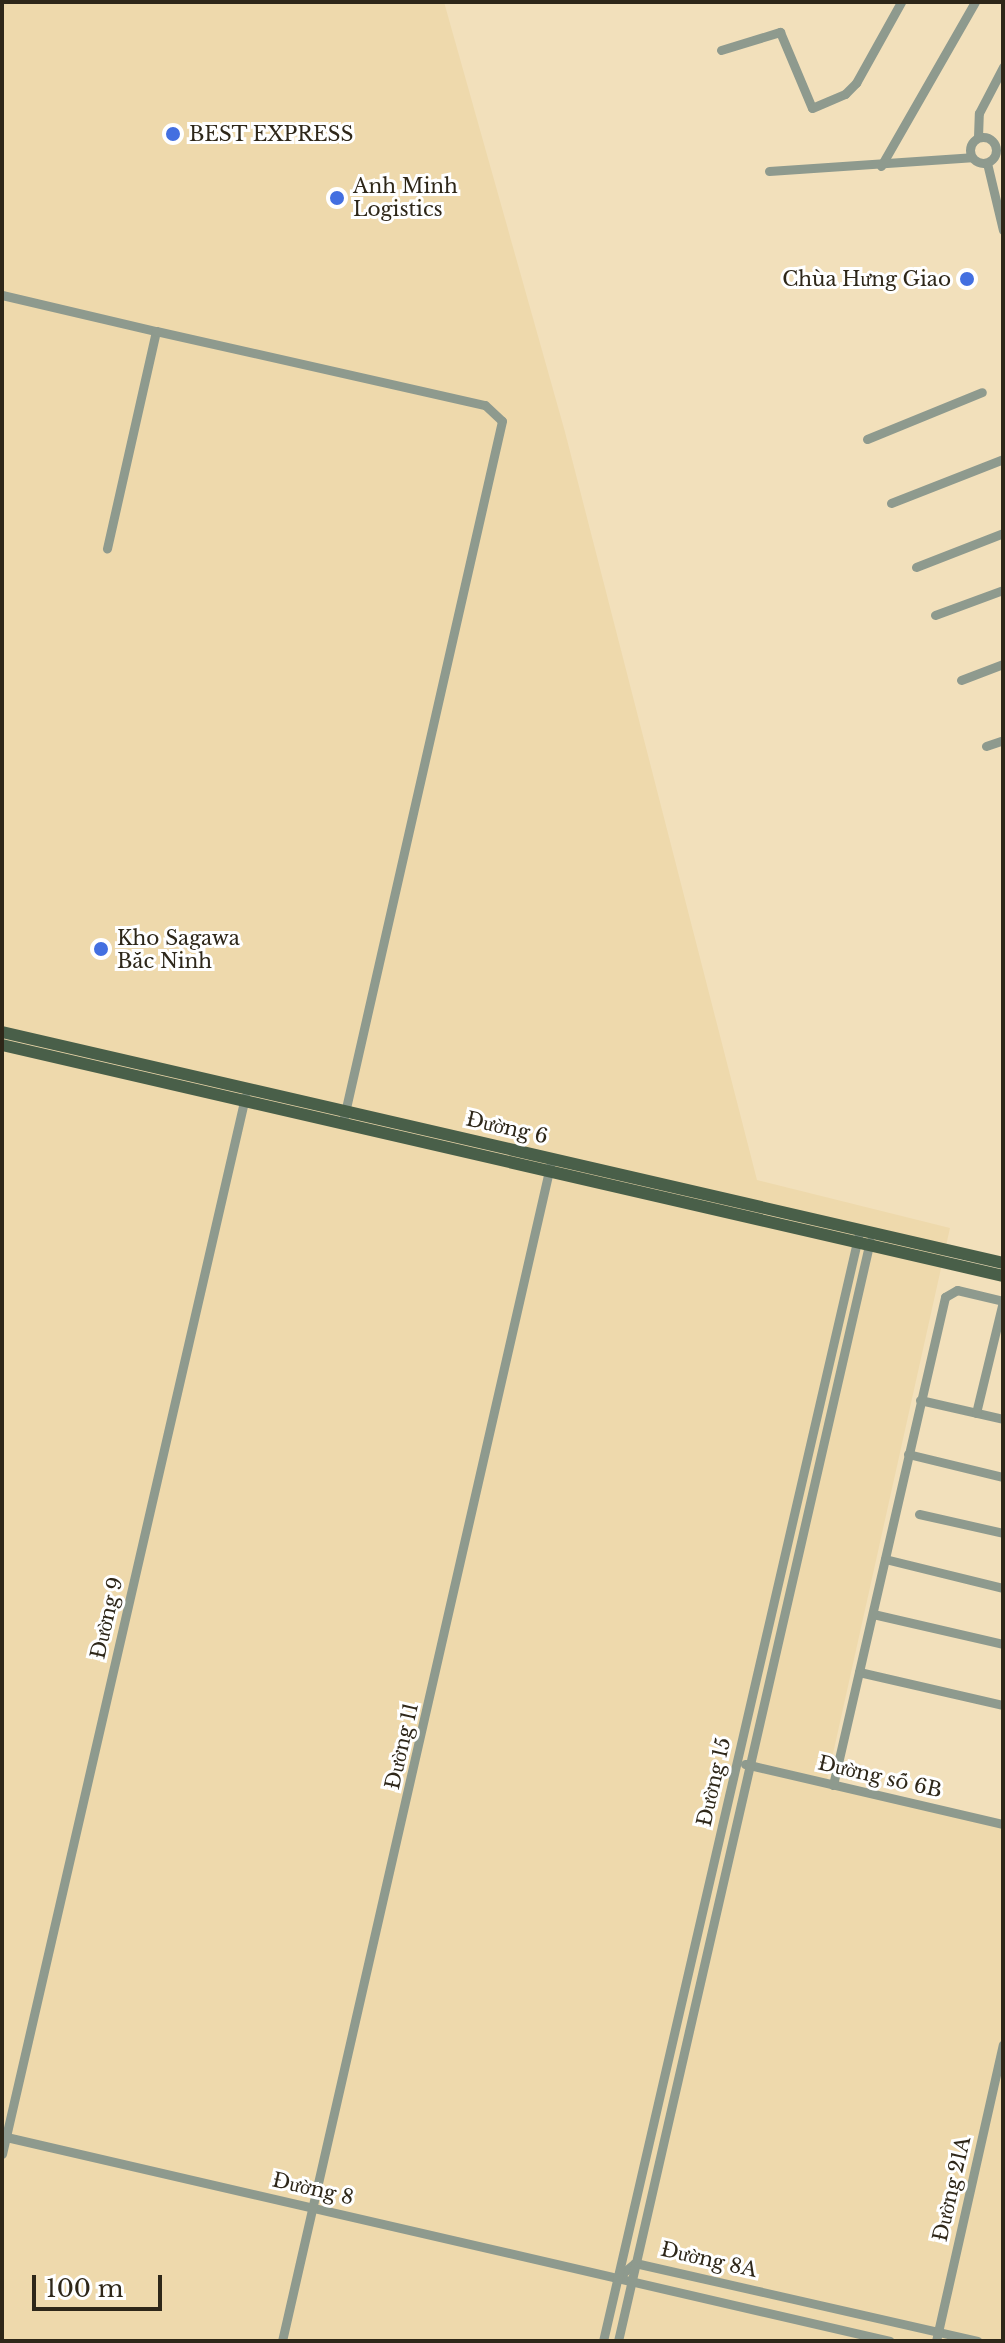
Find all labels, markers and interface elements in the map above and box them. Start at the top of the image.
place label: BEST EXPRESS [189,122,354,146]
marker: BEST EXPRESS [164,125,182,143]
place label: Anh Minh Logistics [353,174,458,221]
marker: Anh Minh Logistics [328,189,346,207]
place label: Chùa Hưng Giao [782,267,951,291]
marker: Chùa Hưng Giao [958,270,976,288]
place label: Kho Sagawa Bắc Ninh [117,926,240,973]
marker: Kho Sagawa Bắc Ninh [92,940,110,958]
street label: Đường 6 [464,1107,550,1149]
street label: Đường 9 [86,1575,128,1661]
street label: Đường 11 [380,1700,424,1792]
street label: Đường 15 [692,1735,736,1829]
street label: Đường số 6B [816,1751,944,1803]
street label: Đường 21A [928,2134,976,2244]
street label: Đường 8 [270,2168,356,2210]
street label: Đường 8A [658,2237,760,2283]
scale bar [36,2259,166,2309]
text: 100 m [46,2274,124,2303]

